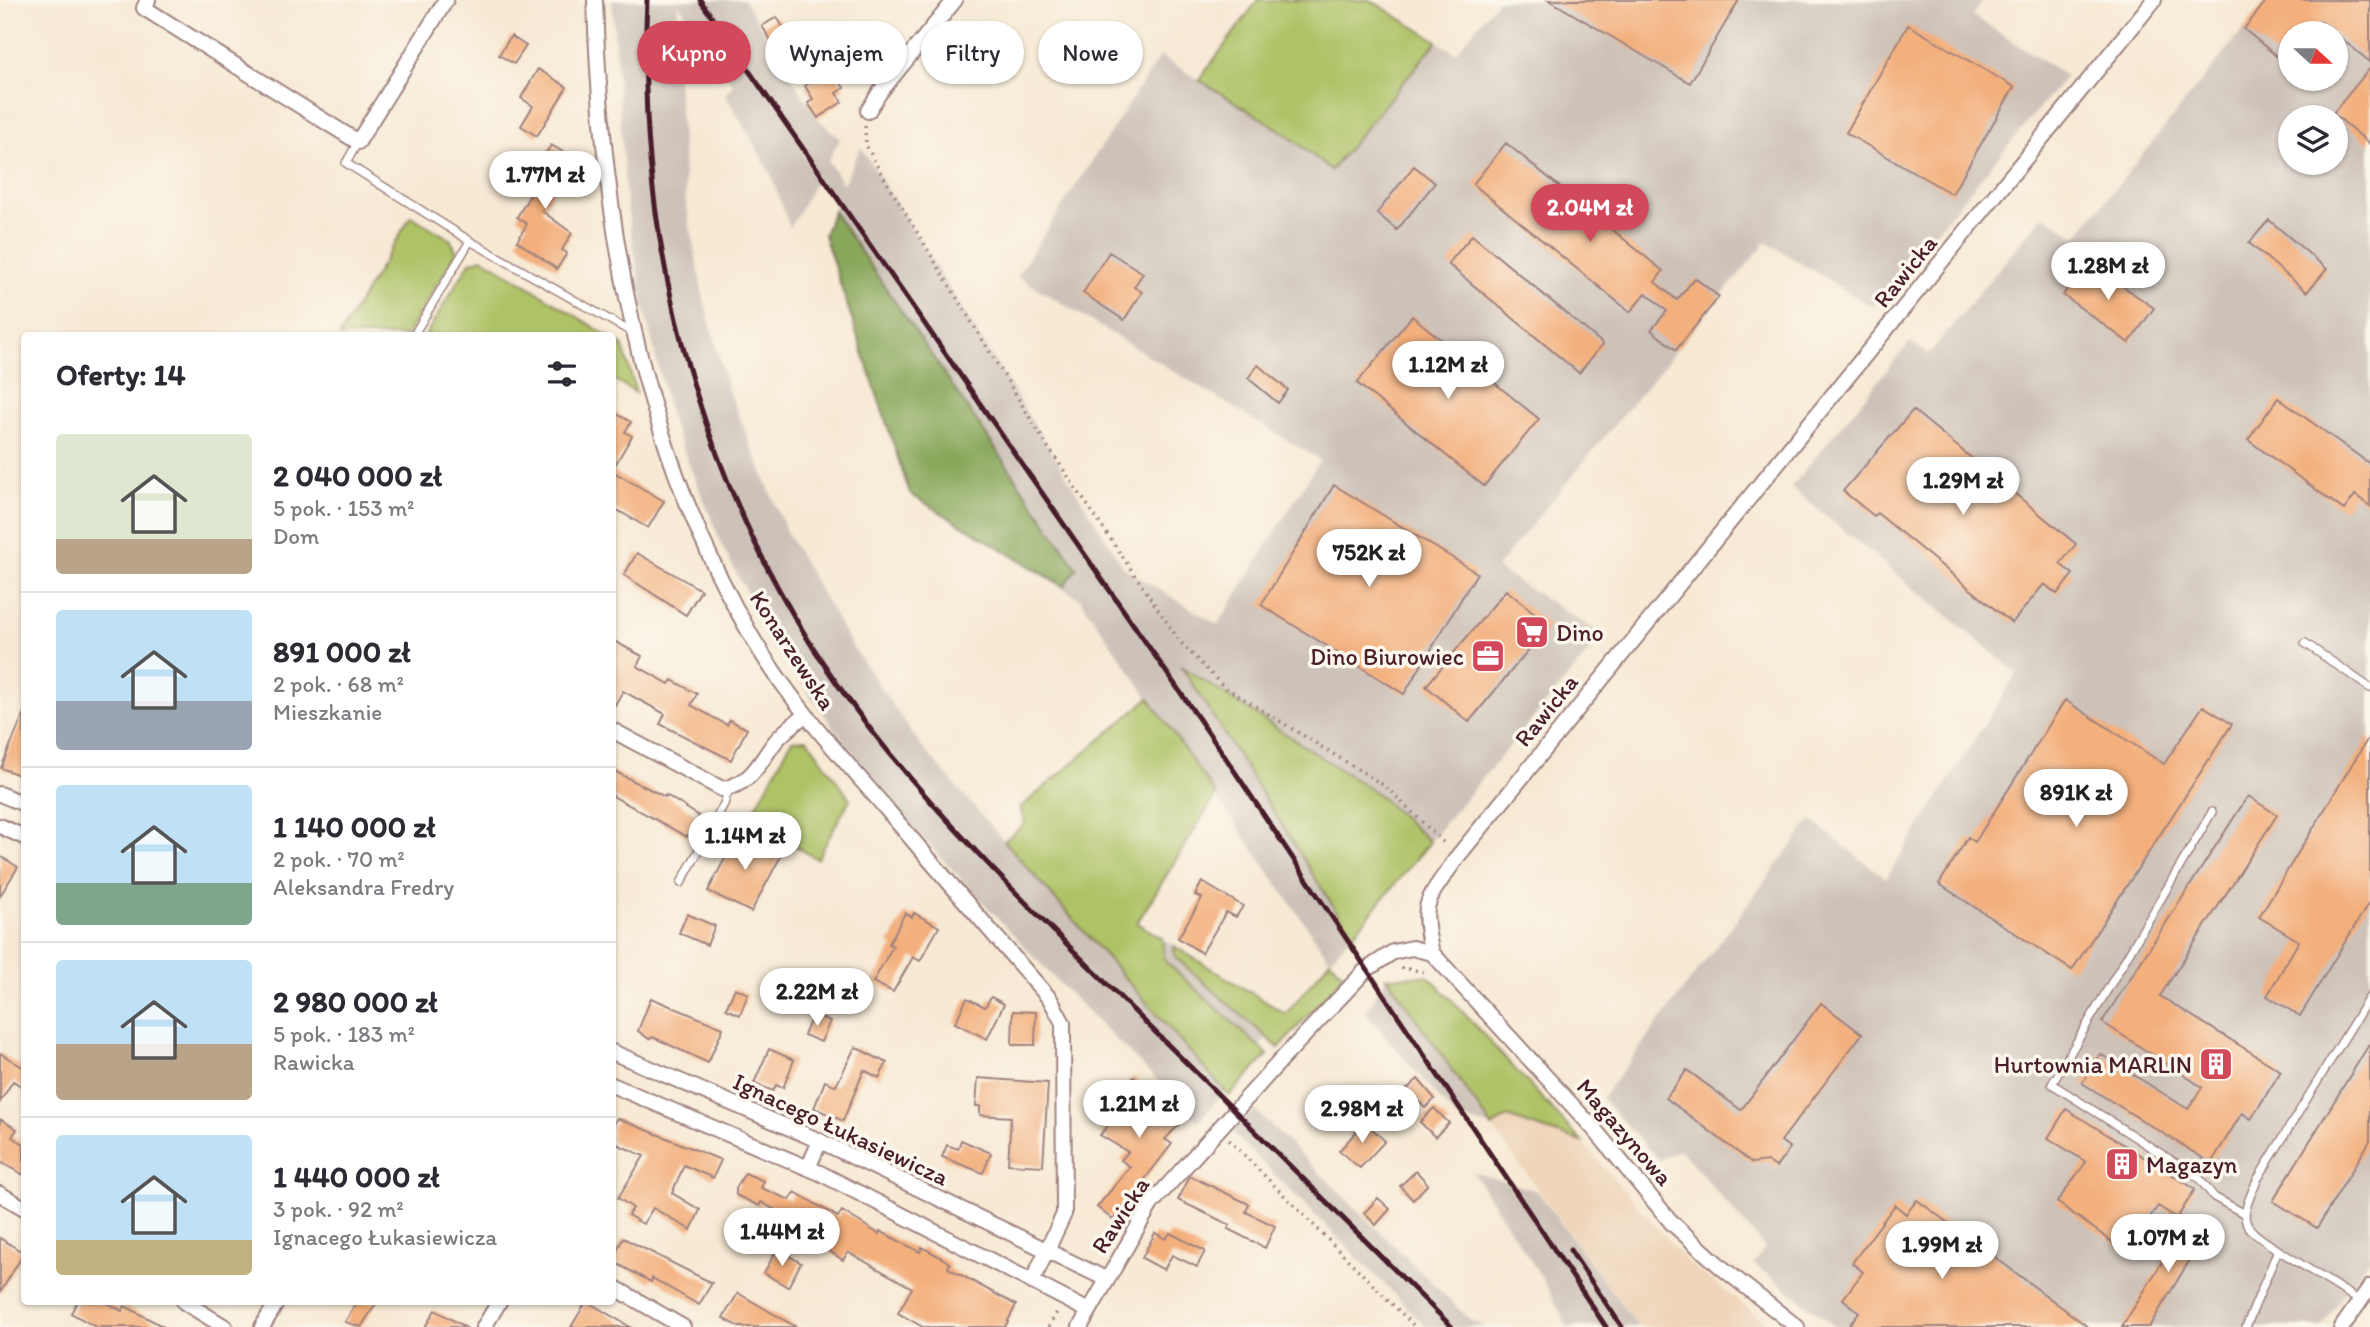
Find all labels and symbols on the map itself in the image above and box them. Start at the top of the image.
north arrow [2278,21,2348,91]
pin: 1.77M zł [473,152,617,211]
pin: 2.04M zł [1518,184,1662,244]
street label: Rawicka [1867,228,1943,313]
pin: 1.28M zł [2036,243,2180,302]
pin: 1.12M zł [1376,342,1520,401]
pin: 1.29M zł [1891,458,2035,517]
pin: 752K zł [1304,530,1434,589]
street label: Konarzewska [744,585,843,716]
supermarket icon: Dino [1513,613,1551,651]
place label: Dino [1556,618,1604,647]
office icon: Dino Biurowiec [1469,637,1507,675]
place label: Dino Biurowiec [1310,642,1464,671]
street label: Rawicka [1508,667,1584,752]
pin: 891K zł [2011,770,2141,829]
pin: 1.14M zł [673,812,817,872]
pin: 2.22M zł [745,968,889,1028]
building icon: Hurtownia MARLIN [2197,1045,2235,1083]
place label: Hurtownia MARLIN [1994,1050,2192,1079]
street label: Ignacego Łukasiewicza [729,1066,954,1192]
street label: Magazynowa [1571,1073,1680,1192]
pin: 1.21M zł [1067,1080,1211,1140]
pin: 2.98M zł [1290,1086,1434,1145]
building icon: Magazyn [2103,1145,2141,1183]
place label: Magazyn [2146,1150,2238,1179]
street label: Rawicka [1085,1171,1156,1259]
pin: 1.44M zł [710,1208,854,1268]
pin: 1.07M zł [2096,1214,2240,1274]
pin: 1.99M zł [1870,1222,2014,1281]

